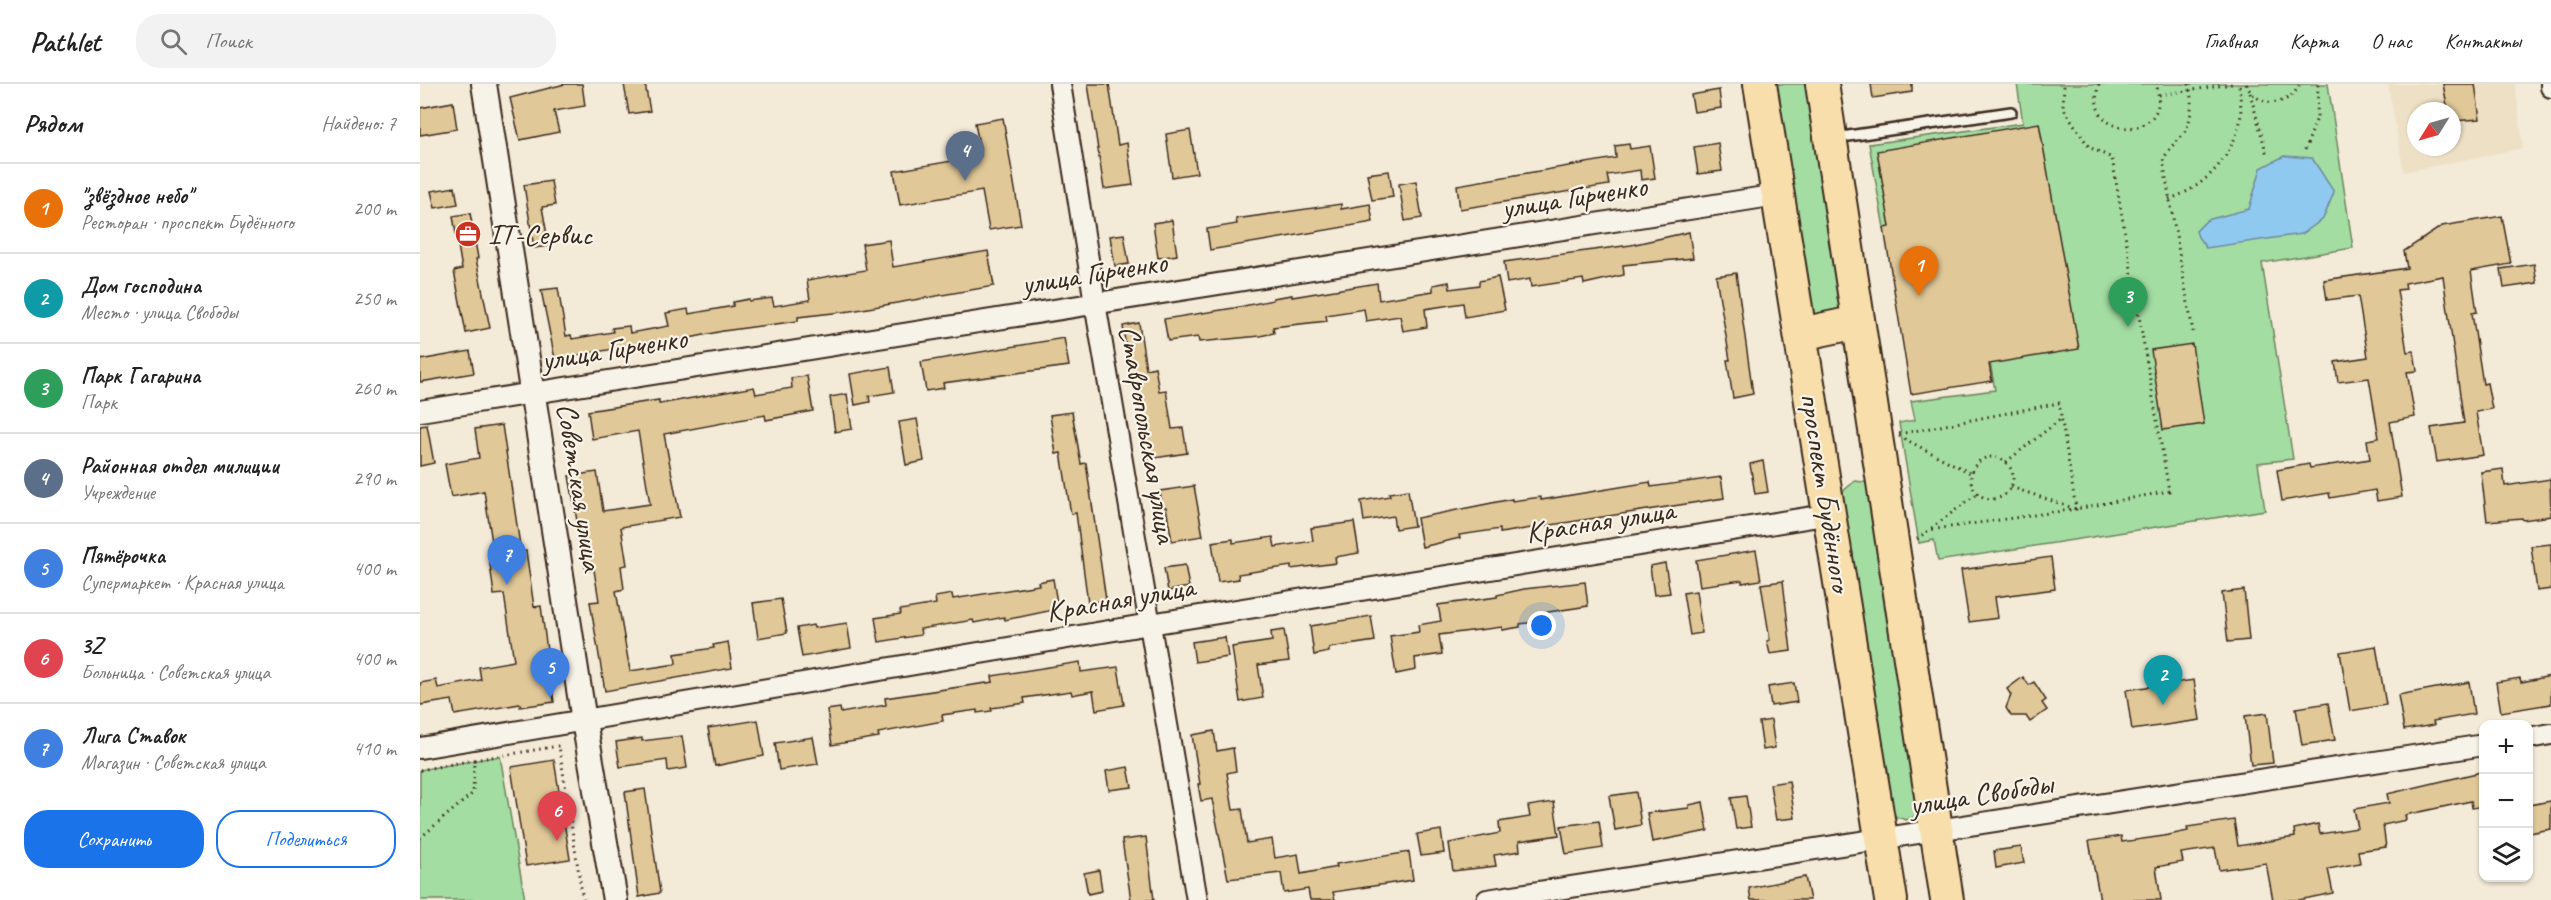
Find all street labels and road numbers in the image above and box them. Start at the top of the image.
street label: улица Гирченко [1497,167,1651,228]
street label: улица Гирченко [1017,243,1171,304]
street label: улица Гирченко [537,319,691,380]
street label: Ставропольская улица [1110,322,1186,548]
street label: проспект Будённого [1792,390,1861,597]
street label: Советская улица [548,400,612,575]
street label: Красная улица [1523,490,1680,551]
street label: Красная улица [1043,567,1200,631]
street label: улица Свободы [1905,764,2057,824]

